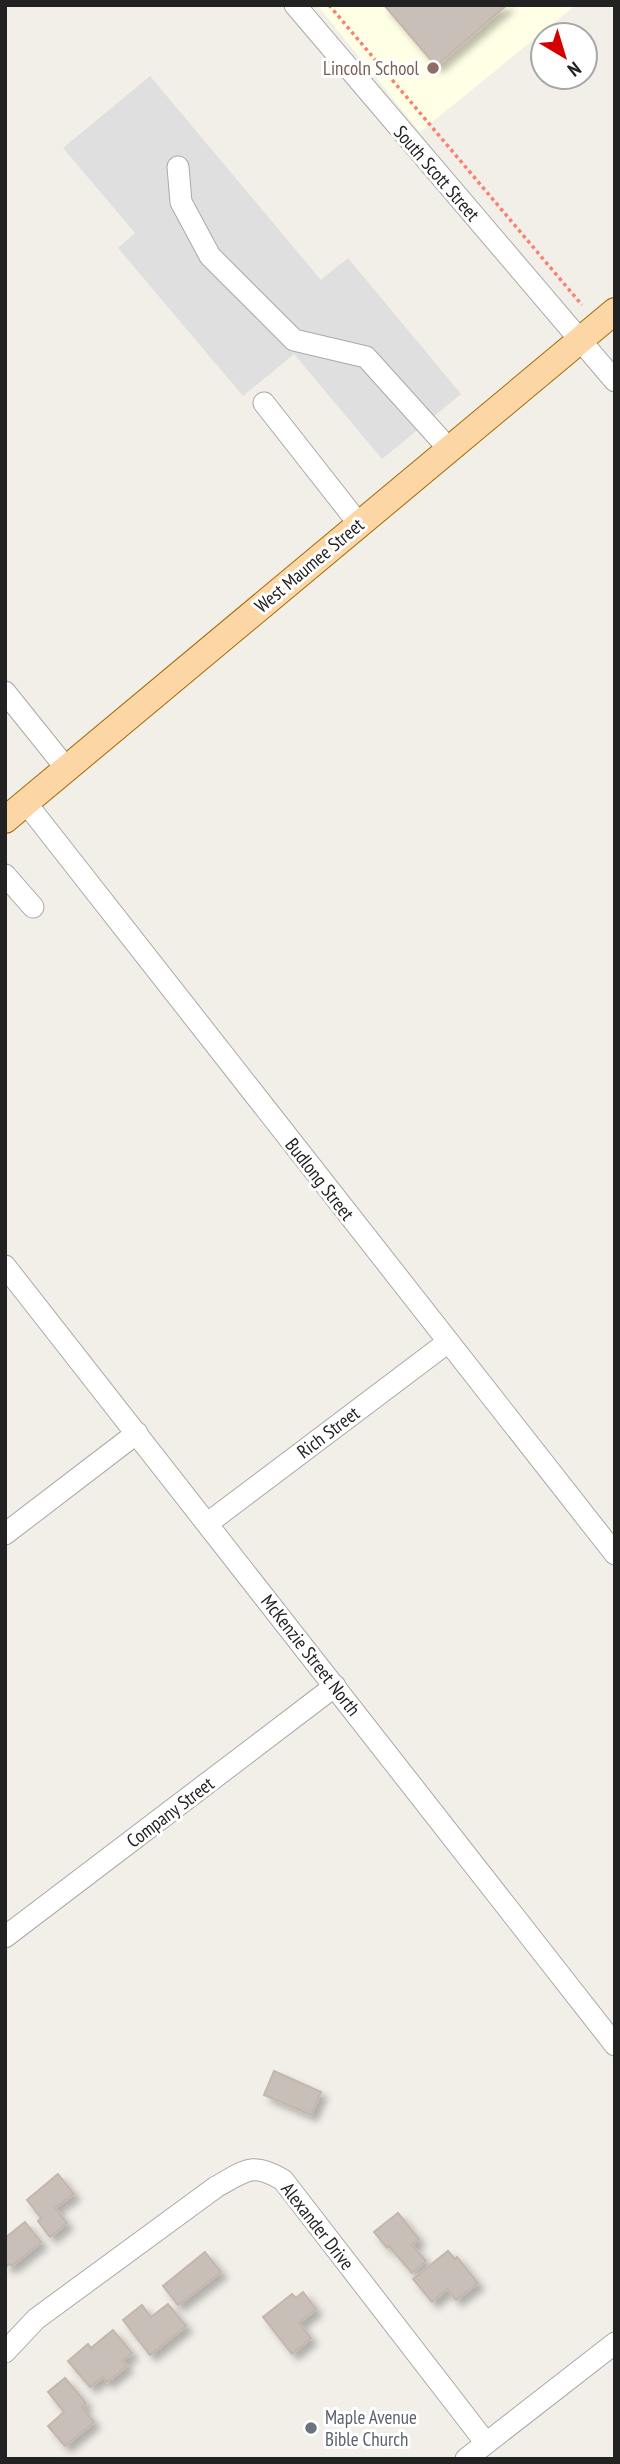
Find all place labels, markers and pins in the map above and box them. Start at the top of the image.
place label: Lincoln School [323,56,420,80]
marker: Lincoln School [425,60,441,76]
place label: Maple Avenue Bible Church [325,2405,417,2451]
marker: Maple Avenue Bible Church [303,2420,319,2436]

